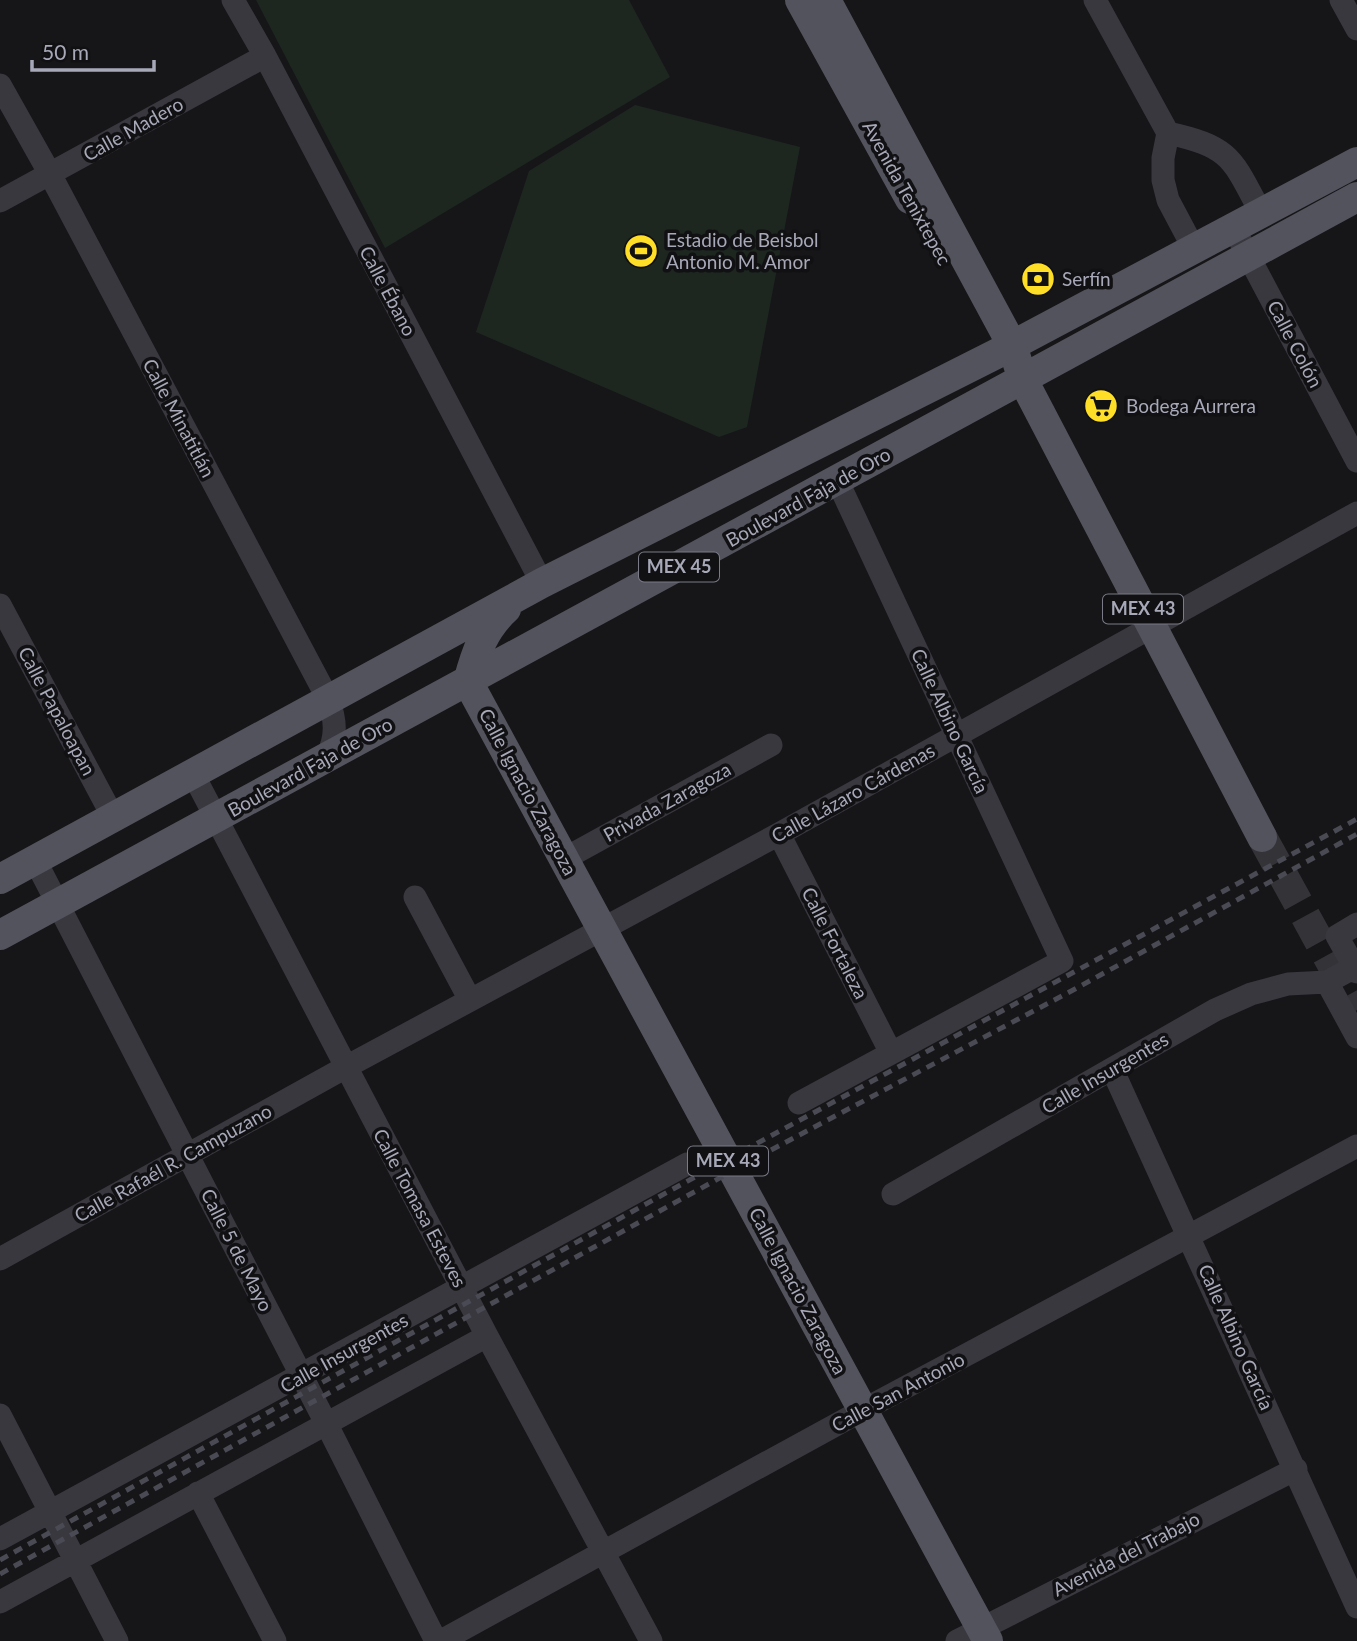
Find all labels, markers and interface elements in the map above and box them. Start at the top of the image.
scale bar [32,28,154,72]
text: 50 m [42,39,89,64]
street label: Calle Madero [79,92,187,165]
street label: Avenida Tenixtepec [858,117,957,269]
place label: Estadio de Beisbol Antonio M. Amor [666,228,819,273]
sports icon: Estadio de Beisbol Antonio M. Amor [622,232,660,270]
street label: Calle Ébano [355,242,422,340]
bank icon: Serfín [1019,260,1057,298]
place label: Serfín [1062,267,1111,290]
street label: Calle Colón [1263,296,1328,391]
street label: Calle Minatitlán [139,355,220,481]
supermarket icon: Bodega Aurrera [1082,387,1120,425]
place label: Bodega Aurrera [1126,394,1256,417]
street label: Boulevard Faja de Oro [722,442,894,551]
road number: MEX 45 [639,552,719,582]
road number: MEX 43 [1103,594,1183,624]
street label: Calle Papaloapan [14,643,101,779]
street label: Calle Albino García [907,645,994,797]
street label: Calle Ignacio Zaragoza [475,704,582,879]
street label: Boulevard Faja de Oro [224,712,396,821]
street label: Calle Lázaro Cárdenas [767,738,938,847]
street label: Privada Zaragoza [599,757,734,846]
street label: Calle Fortaleza [797,883,873,1003]
street label: Calle Insurgentes [1037,1027,1172,1118]
street label: Calle Rafaél R. Campuzano [70,1099,275,1226]
street label: Calle Tomasa Esteves [369,1125,472,1291]
road number: MEX 43 [688,1146,768,1176]
street label: Calle 5 de Mayo [197,1185,278,1315]
street label: Calle Ignacio Zaragoza [745,1203,852,1378]
street label: Calle Albino García [1194,1260,1279,1413]
street label: Calle Insurgentes [276,1308,412,1397]
street label: Calle San Antonio [827,1347,968,1436]
street label: Avenida del Trabajo [1048,1507,1203,1601]

